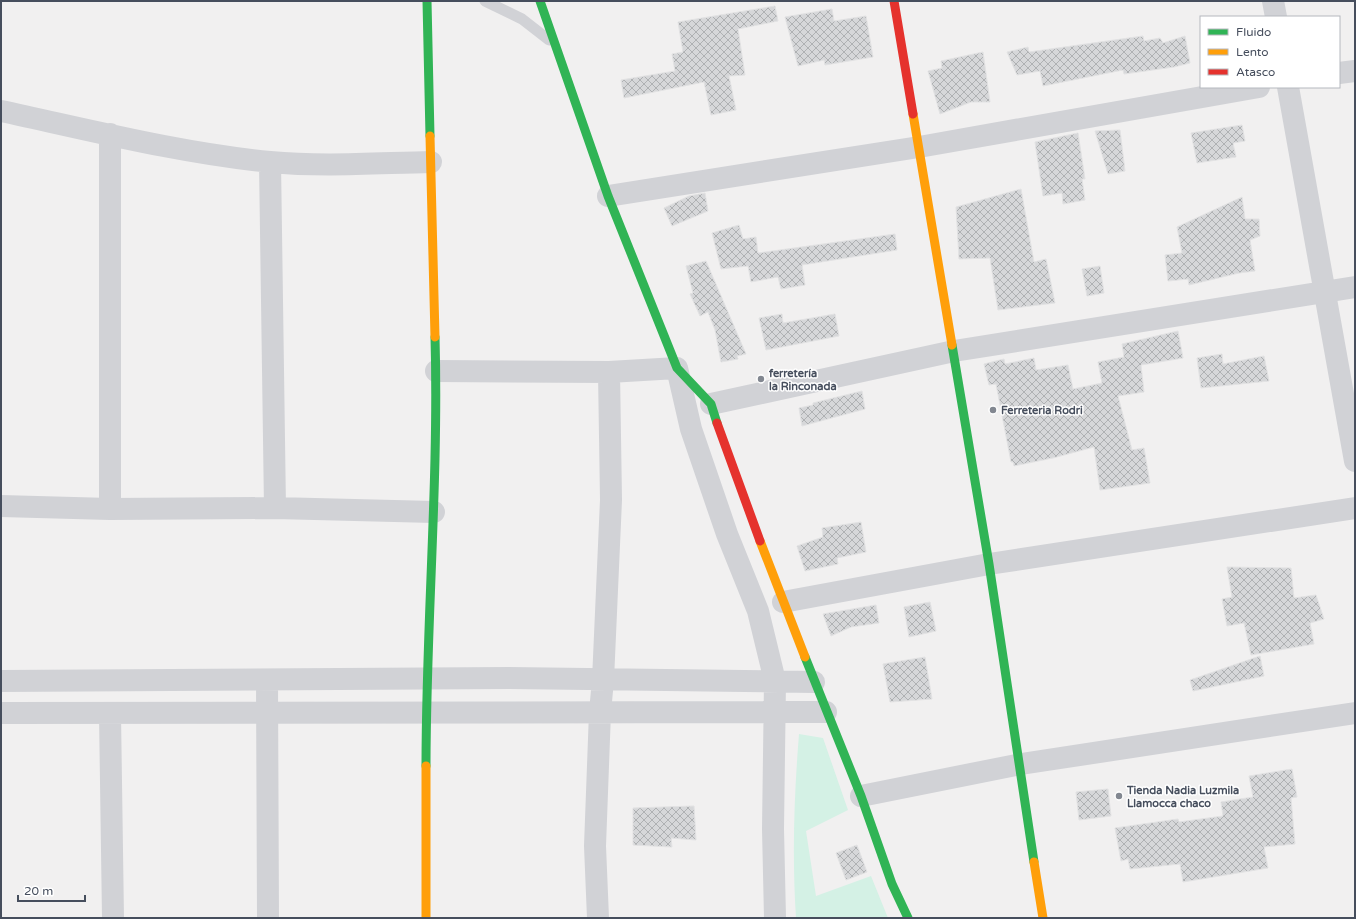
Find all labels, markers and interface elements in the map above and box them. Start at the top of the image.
legend [1200,16,1340,88]
text: Fluido [1236,25,1271,39]
text: Lento [1236,45,1269,59]
text: Atasco [1236,65,1275,79]
place label: ferretería la Rinconada [768,367,837,393]
marker: ferretería la Rinconada [756,374,766,384]
place label: Ferreteria Rodri [1001,404,1083,417]
marker: Ferreteria Rodri [988,405,998,415]
place label: Tienda Nadia Luzmila Llamocca chaco [1126,784,1239,810]
marker: Tienda Nadia Luzmila Llamocca chaco [1114,791,1124,801]
scale bar [18,877,85,903]
text: 20 m [24,884,53,898]

